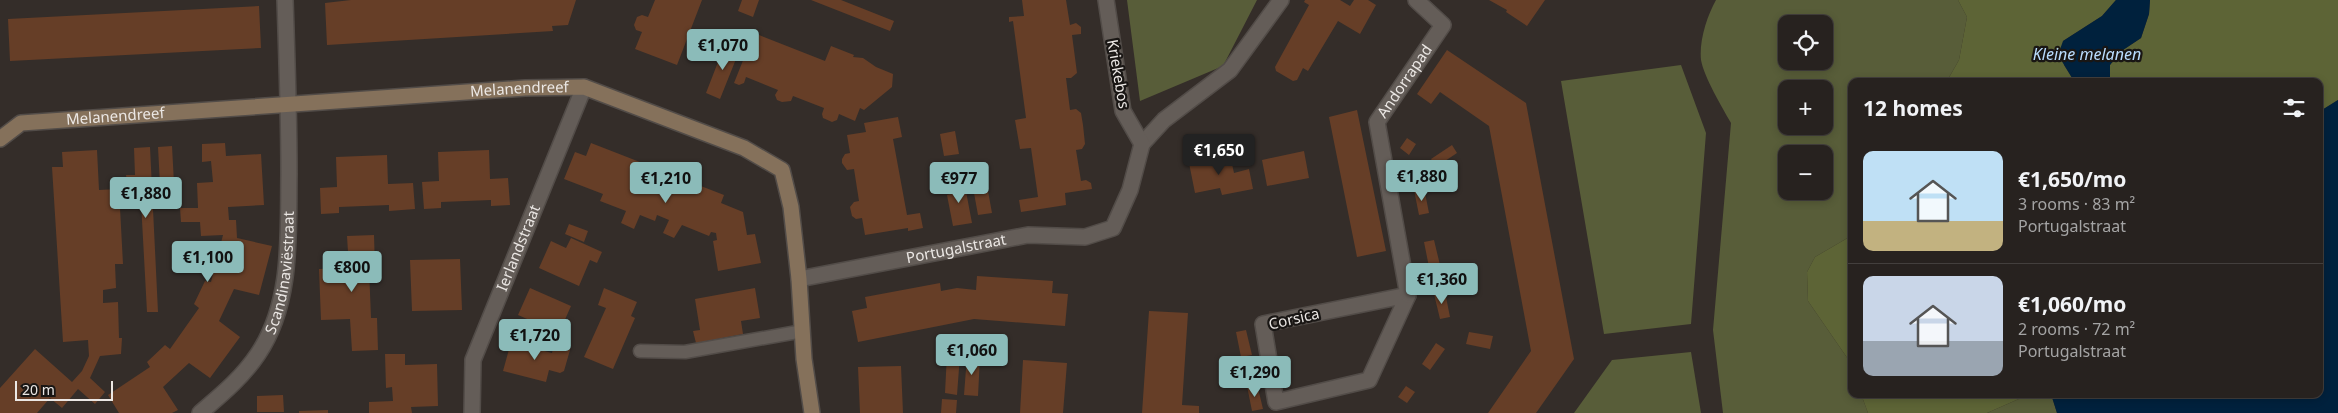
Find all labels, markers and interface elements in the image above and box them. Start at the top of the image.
map controls [1778,15,1833,200]
button: locate [1778,15,1833,70]
pin: €1,070 [682,28,764,71]
text: €1,070 [698,34,748,56]
street label: Kriekebos [1103,38,1135,110]
street label: Andorrapad [1372,40,1436,121]
water label: Kleine melanen [2033,43,2141,65]
street label: Melanendreef [469,76,570,101]
button: + [1778,80,1833,135]
text: 12 homes [1863,94,1963,122]
icon: filters [2280,94,2308,122]
street label: Melanendreef [65,102,166,129]
pin: €1,650 [1178,134,1260,176]
text: €1,650 [1194,139,1244,161]
button: − [1778,145,1833,200]
pin: €1,880 [1381,160,1463,202]
pin: €1,210 [625,162,707,204]
pin: €977 [929,162,989,204]
text: €1,880 [1397,165,1447,187]
text: €1,650/mo [2018,165,2126,193]
text: €1,210 [641,167,691,189]
text: €977 [941,167,977,189]
icon: home [1903,171,1963,231]
pin: €1,880 [105,176,187,219]
text: €1,880 [121,182,171,204]
text: 3 rooms · 83 m² [2018,193,2135,215]
street label: Ierlandstraat [491,201,544,294]
street label: Scandinaviëstraat [259,210,298,337]
text: Portugalstraat [2018,215,2126,237]
street label: Portugalstraat [904,228,1008,267]
pin: €1,100 [167,240,249,283]
text: €1,100 [183,246,233,268]
pin: €800 [322,250,382,293]
text: €800 [334,256,370,278]
pin: €1,360 [1401,262,1483,305]
text: €1,360 [1417,268,1467,290]
text: €1,060/mo [2018,290,2126,318]
icon: home [1903,296,1963,356]
street label: Corsica [1266,302,1321,334]
pin: €1,720 [494,318,576,361]
text: 2 rooms · 72 m² [2018,318,2135,340]
text: €1,720 [510,324,560,346]
pin: €1,060 [931,334,1013,376]
text: €1,060 [947,339,997,361]
text: Portugalstraat [2018,340,2126,362]
pin: €1,290 [1214,356,1296,398]
text: €1,290 [1230,361,1280,383]
scale bar [15,378,112,401]
text: 20 m [22,380,55,399]

